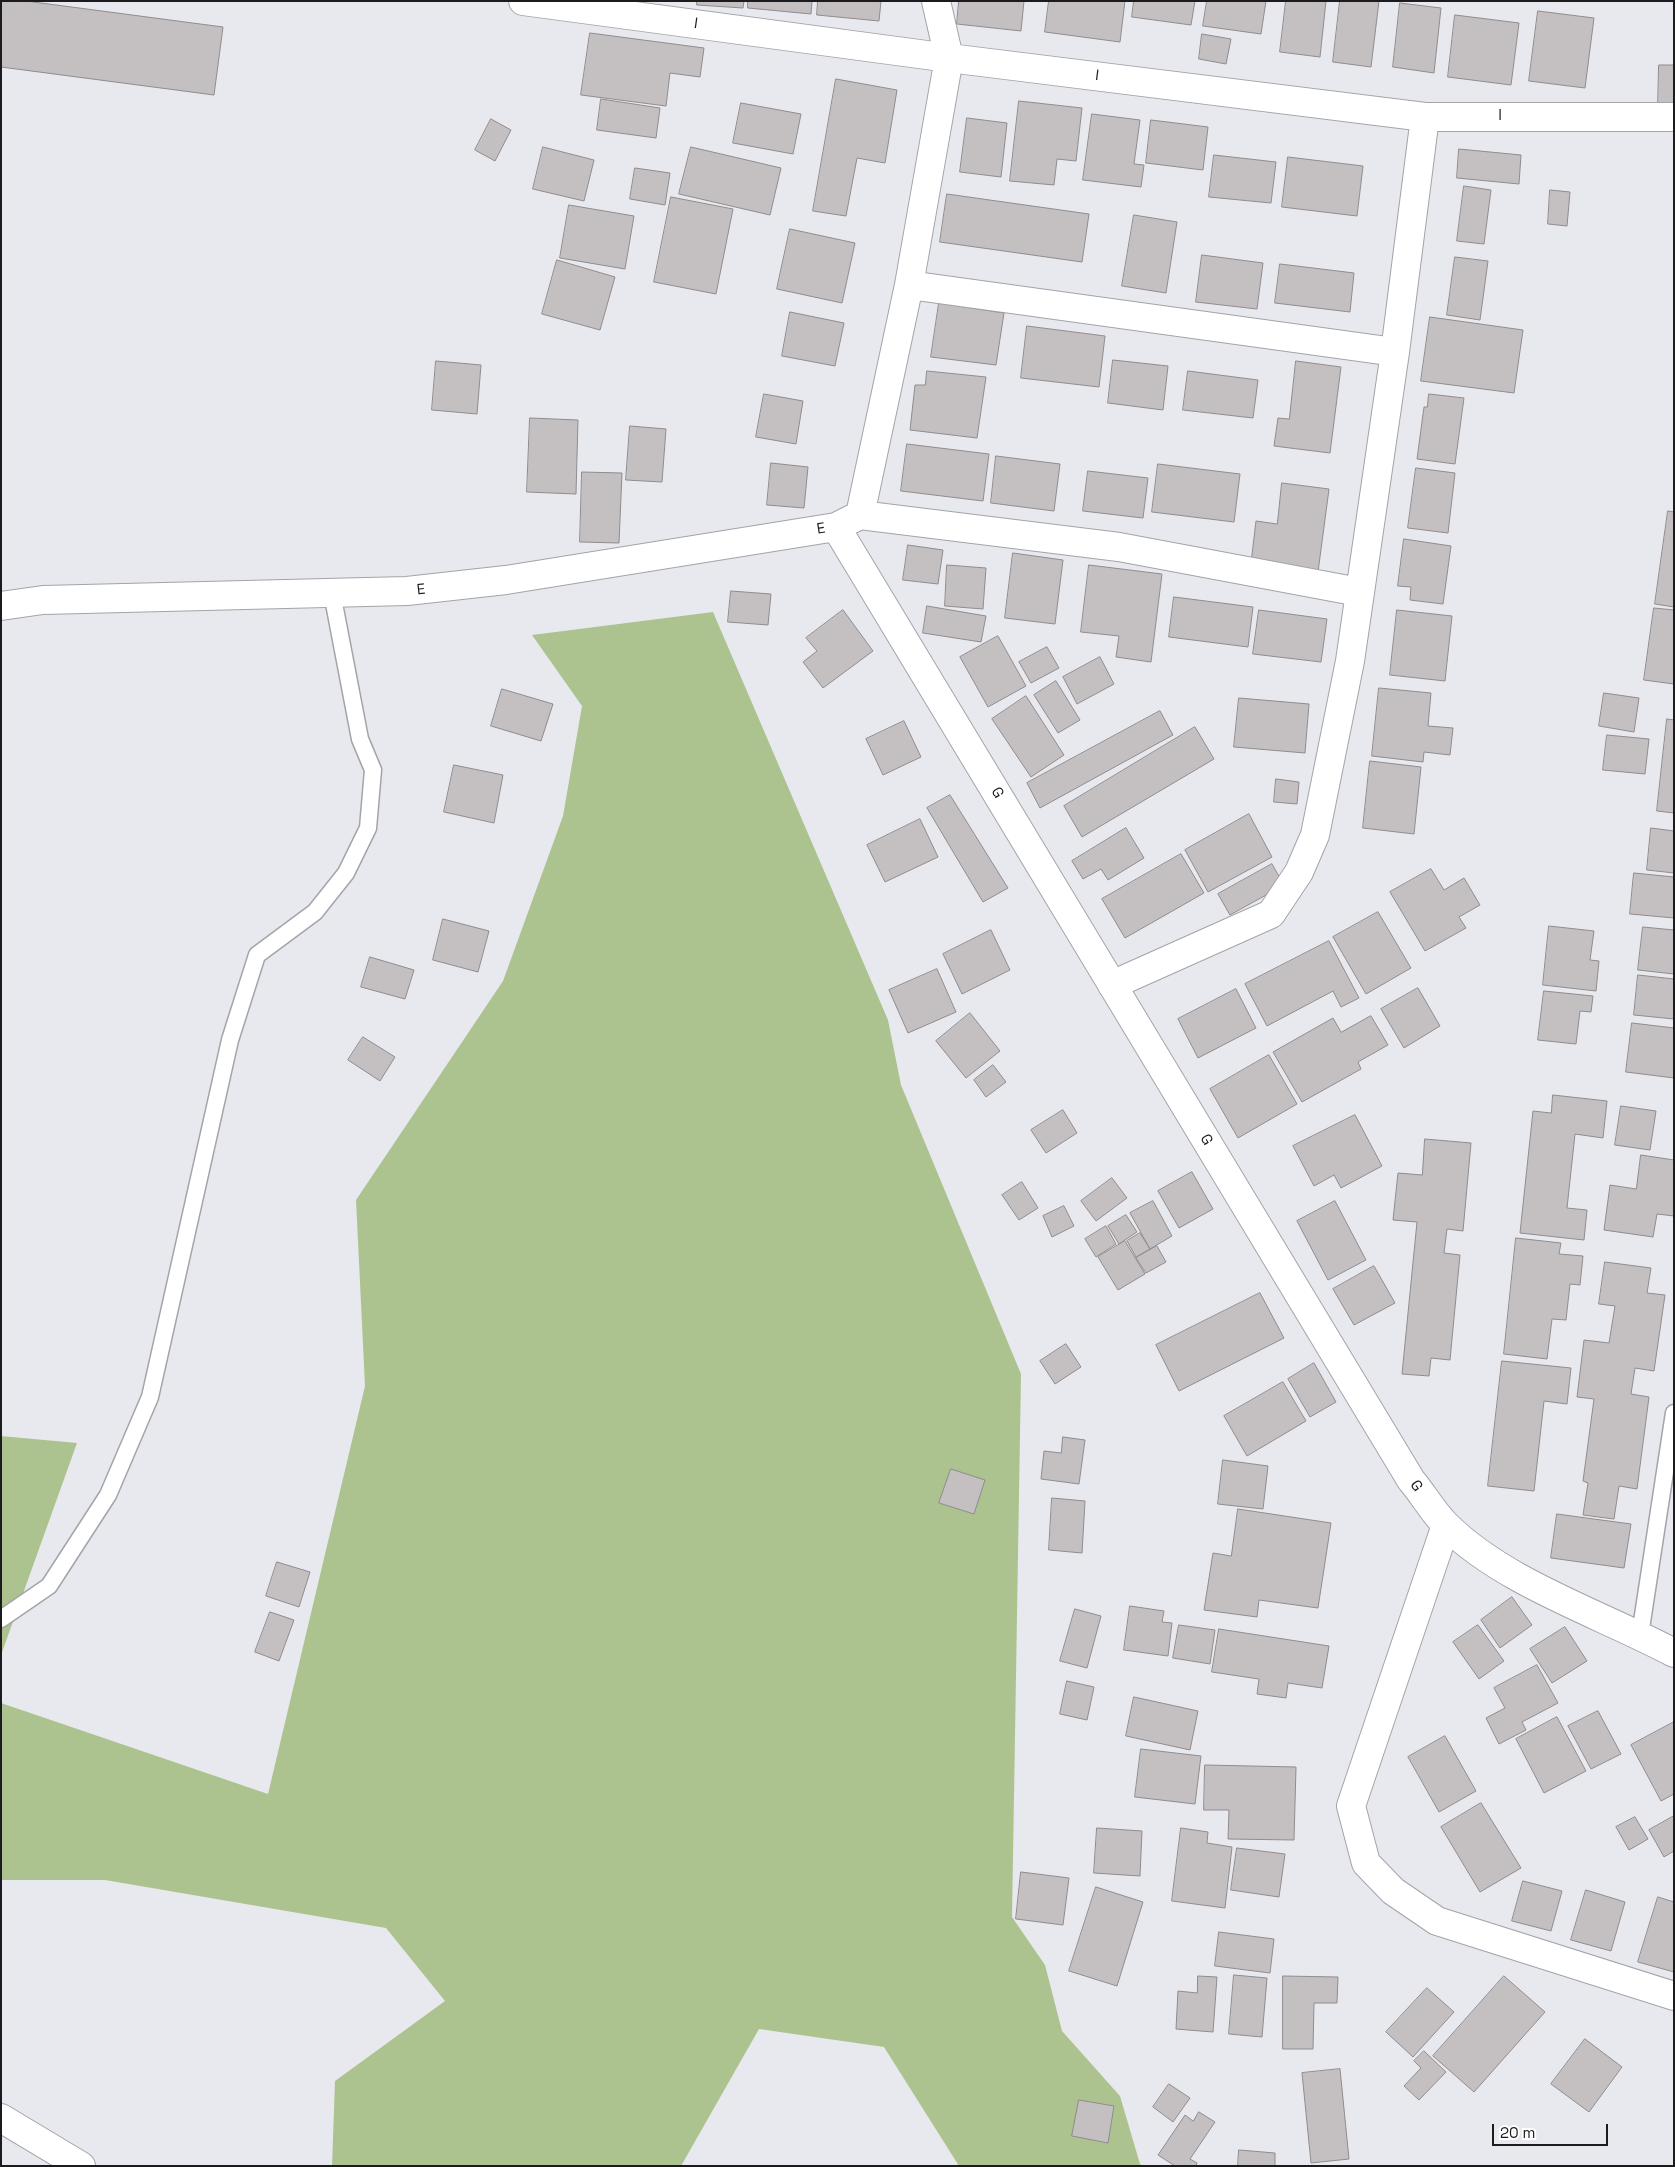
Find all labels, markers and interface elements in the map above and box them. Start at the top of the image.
street label: I [693,15,699,33]
street label: I [1094,67,1100,85]
street label: I [1498,107,1502,125]
street label: E [815,519,827,539]
street label: E [416,581,426,599]
street label: G [987,784,1007,802]
street label: G [1196,1131,1216,1149]
street label: G [1406,1477,1426,1495]
scale bar [1495,2114,1611,2146]
text: 20 m [1500,2123,1535,2142]

